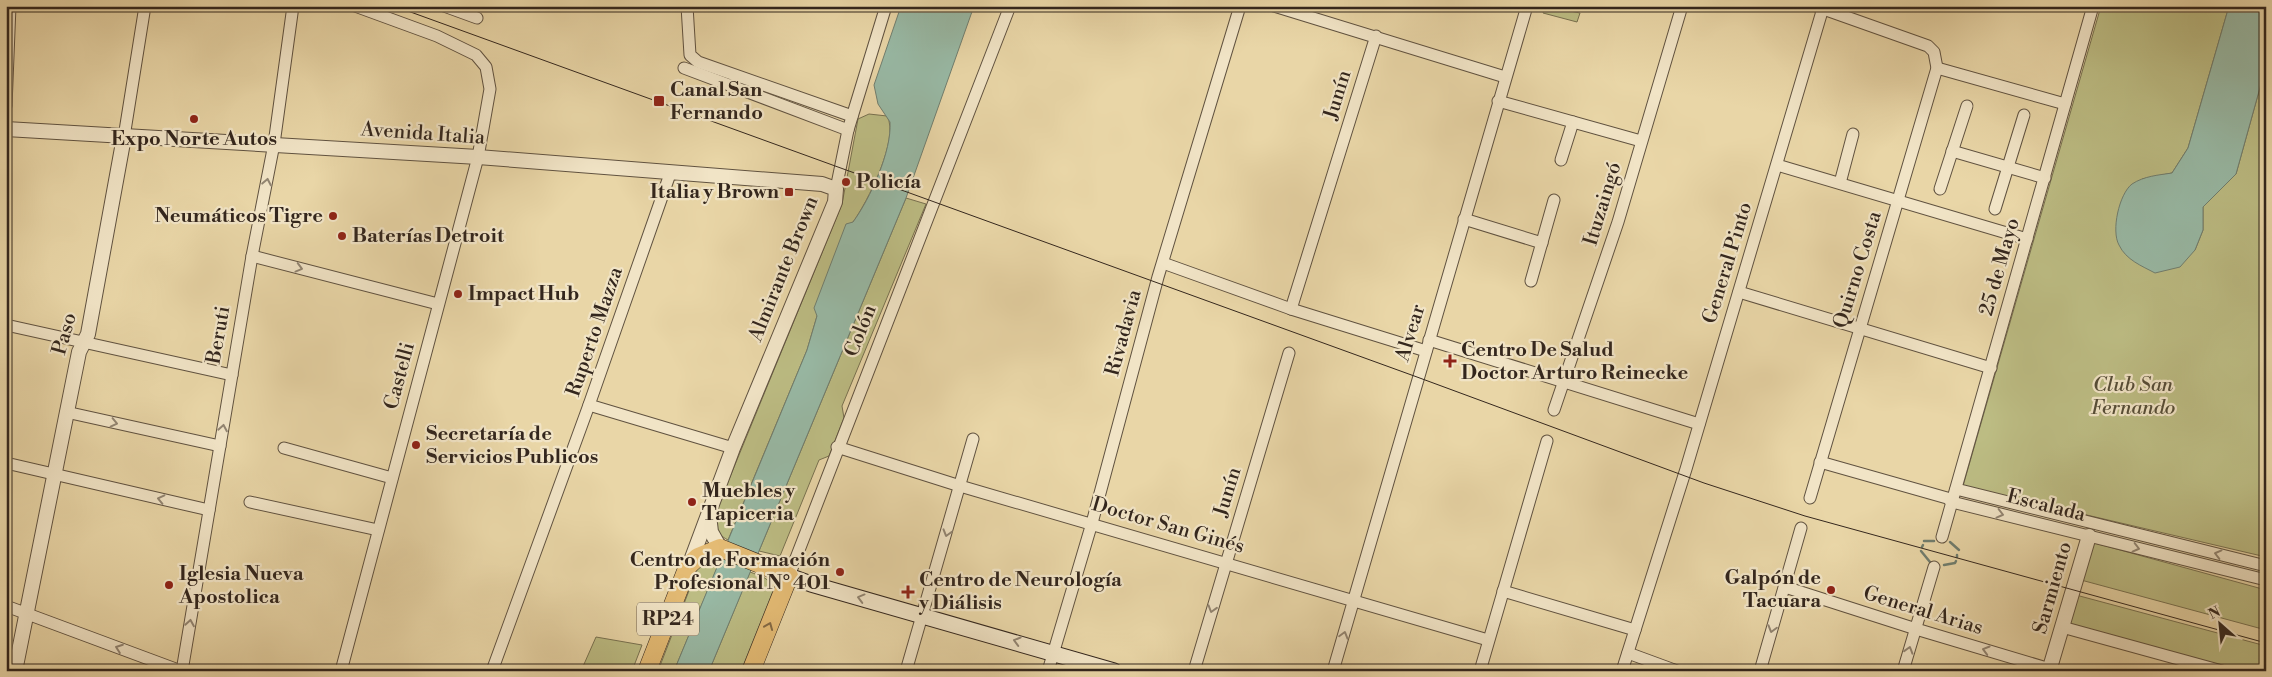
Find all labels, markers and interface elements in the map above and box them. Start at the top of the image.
street label: Junín [1318,67,1357,124]
place label: Canal San Fernando [670,78,763,126]
marker: Canal San Fernando [652,94,666,108]
marker: Expo Norte Autos [188,113,200,125]
street label: Avenida Italia [359,117,487,151]
place label: Expo Norte Autos [111,127,277,152]
street label: Ituzaingó [1578,159,1628,249]
place label: Policía [856,170,921,195]
marker: Policía [840,176,852,188]
one-way arrow [261,177,271,186]
place label: Italia y Brown [650,180,780,205]
marker: Italia y Brown [783,186,795,198]
street label: Almirante Brown [743,193,825,346]
street label: General Pinto [1698,199,1758,327]
place label: Neumáticos Tigre [154,204,323,229]
street label: Quirno Costa [1828,208,1888,332]
marker: Neumáticos Tigre [327,210,339,222]
street label: 25 de Mayo [1974,215,2026,319]
place label: Baterías Detroit [352,224,505,249]
marker: Baterías Detroit [336,230,348,242]
one-way arrow [295,262,304,273]
street label: Ruperto Mazza [561,263,629,400]
place label: Impact Hub [468,282,579,307]
street label: Rivadavia [1100,286,1148,379]
marker: Impact Hub [452,288,464,300]
street label: Colón [839,301,883,361]
street label: Alvear [1390,301,1432,365]
street label: Beruti [201,304,236,367]
street label: Paso [47,310,83,358]
place label: Centro De Salud Doctor Arturo Reinecke [1461,338,1689,386]
street label: Castelli [379,339,421,412]
marker: Centro De Salud Doctor Arturo Reinecke [1443,354,1457,368]
park label: Club San Fernando [2091,373,2175,421]
one-way arrow [110,417,118,428]
place label: Secretaría de Servicios Publicos [426,422,598,470]
one-way arrow [217,423,227,432]
marker: Secretaría de Servicios Publicos [410,439,422,451]
street label: Junín [1208,464,1247,521]
place label: Muebles y Tapiceria [702,479,796,527]
street label: Escalada [2004,484,2089,528]
street label: Doctor San Ginés [1089,492,1247,560]
one-way arrow [157,494,166,505]
marker: Muebles y Tapiceria [686,496,698,508]
one-way arrow [1995,508,2004,519]
one-way arrow [942,528,952,536]
street label: Sarmiento [2028,539,2078,637]
one-way arrow [2131,542,2140,553]
place label: Centro de Formación Profesional N° 401 [630,548,831,596]
one-way arrow [2214,549,2223,560]
place label: Iglesia Nueva Apostolica [178,562,304,610]
marker: Centro de Formación Profesional N° 401 [834,566,846,578]
place label: Galpón de Tacuara [1724,566,1821,614]
place label: Centro de Neurología y Diálisis [918,568,1122,616]
marker: Iglesia Nueva Apostolica [163,579,175,591]
street label: General Arias [1860,581,1986,641]
marker: Galpón de Tacuara [1825,584,1837,596]
marker: Centro de Neurología y Diálisis [901,585,915,599]
one-way arrow [857,593,865,603]
north arrow [2194,600,2244,650]
road number: RP24 [637,602,699,636]
text: N [2206,603,2224,624]
one-way arrow [1208,605,1218,613]
one-way arrow [185,618,195,627]
one-way arrow [763,622,773,630]
one-way arrow [1768,624,1778,632]
one-way arrow [1338,631,1348,639]
one-way arrow [1014,637,1022,647]
one-way arrow [115,644,124,654]
one-way arrow [1904,646,1914,655]
one-way arrow [1983,646,1991,656]

